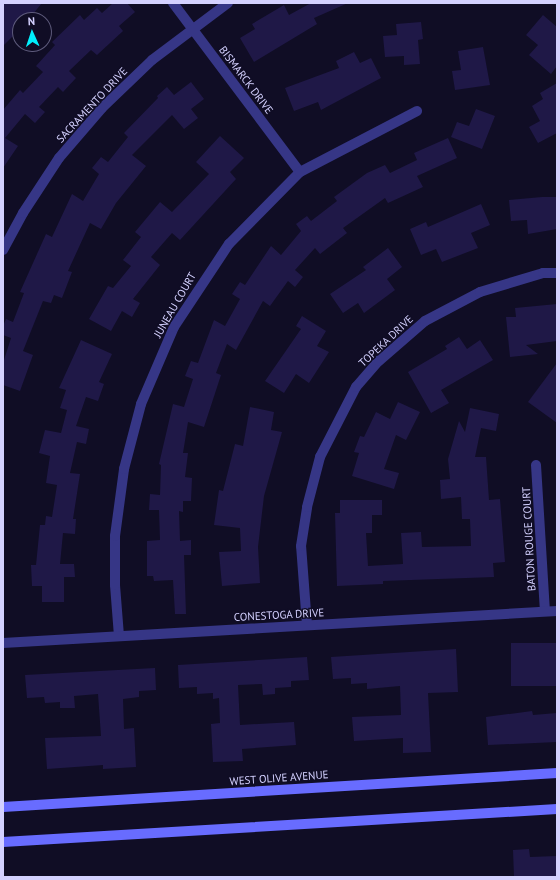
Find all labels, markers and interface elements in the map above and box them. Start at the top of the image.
north arrow [12,12,52,52]
text: N [27,14,35,28]
street label: BISMARCK DRIVE [216,43,276,117]
street label: SACRAMENTO DRIVE [54,65,130,145]
street label: JUNEAU COURT [151,270,199,340]
street label: TOPEKA DRIVE [356,312,416,370]
street label: BATON ROUGE COURT [520,486,538,592]
street label: CONESTOGA DRIVE [233,606,325,624]
street label: WEST OLIVE AVENUE [229,768,329,788]

